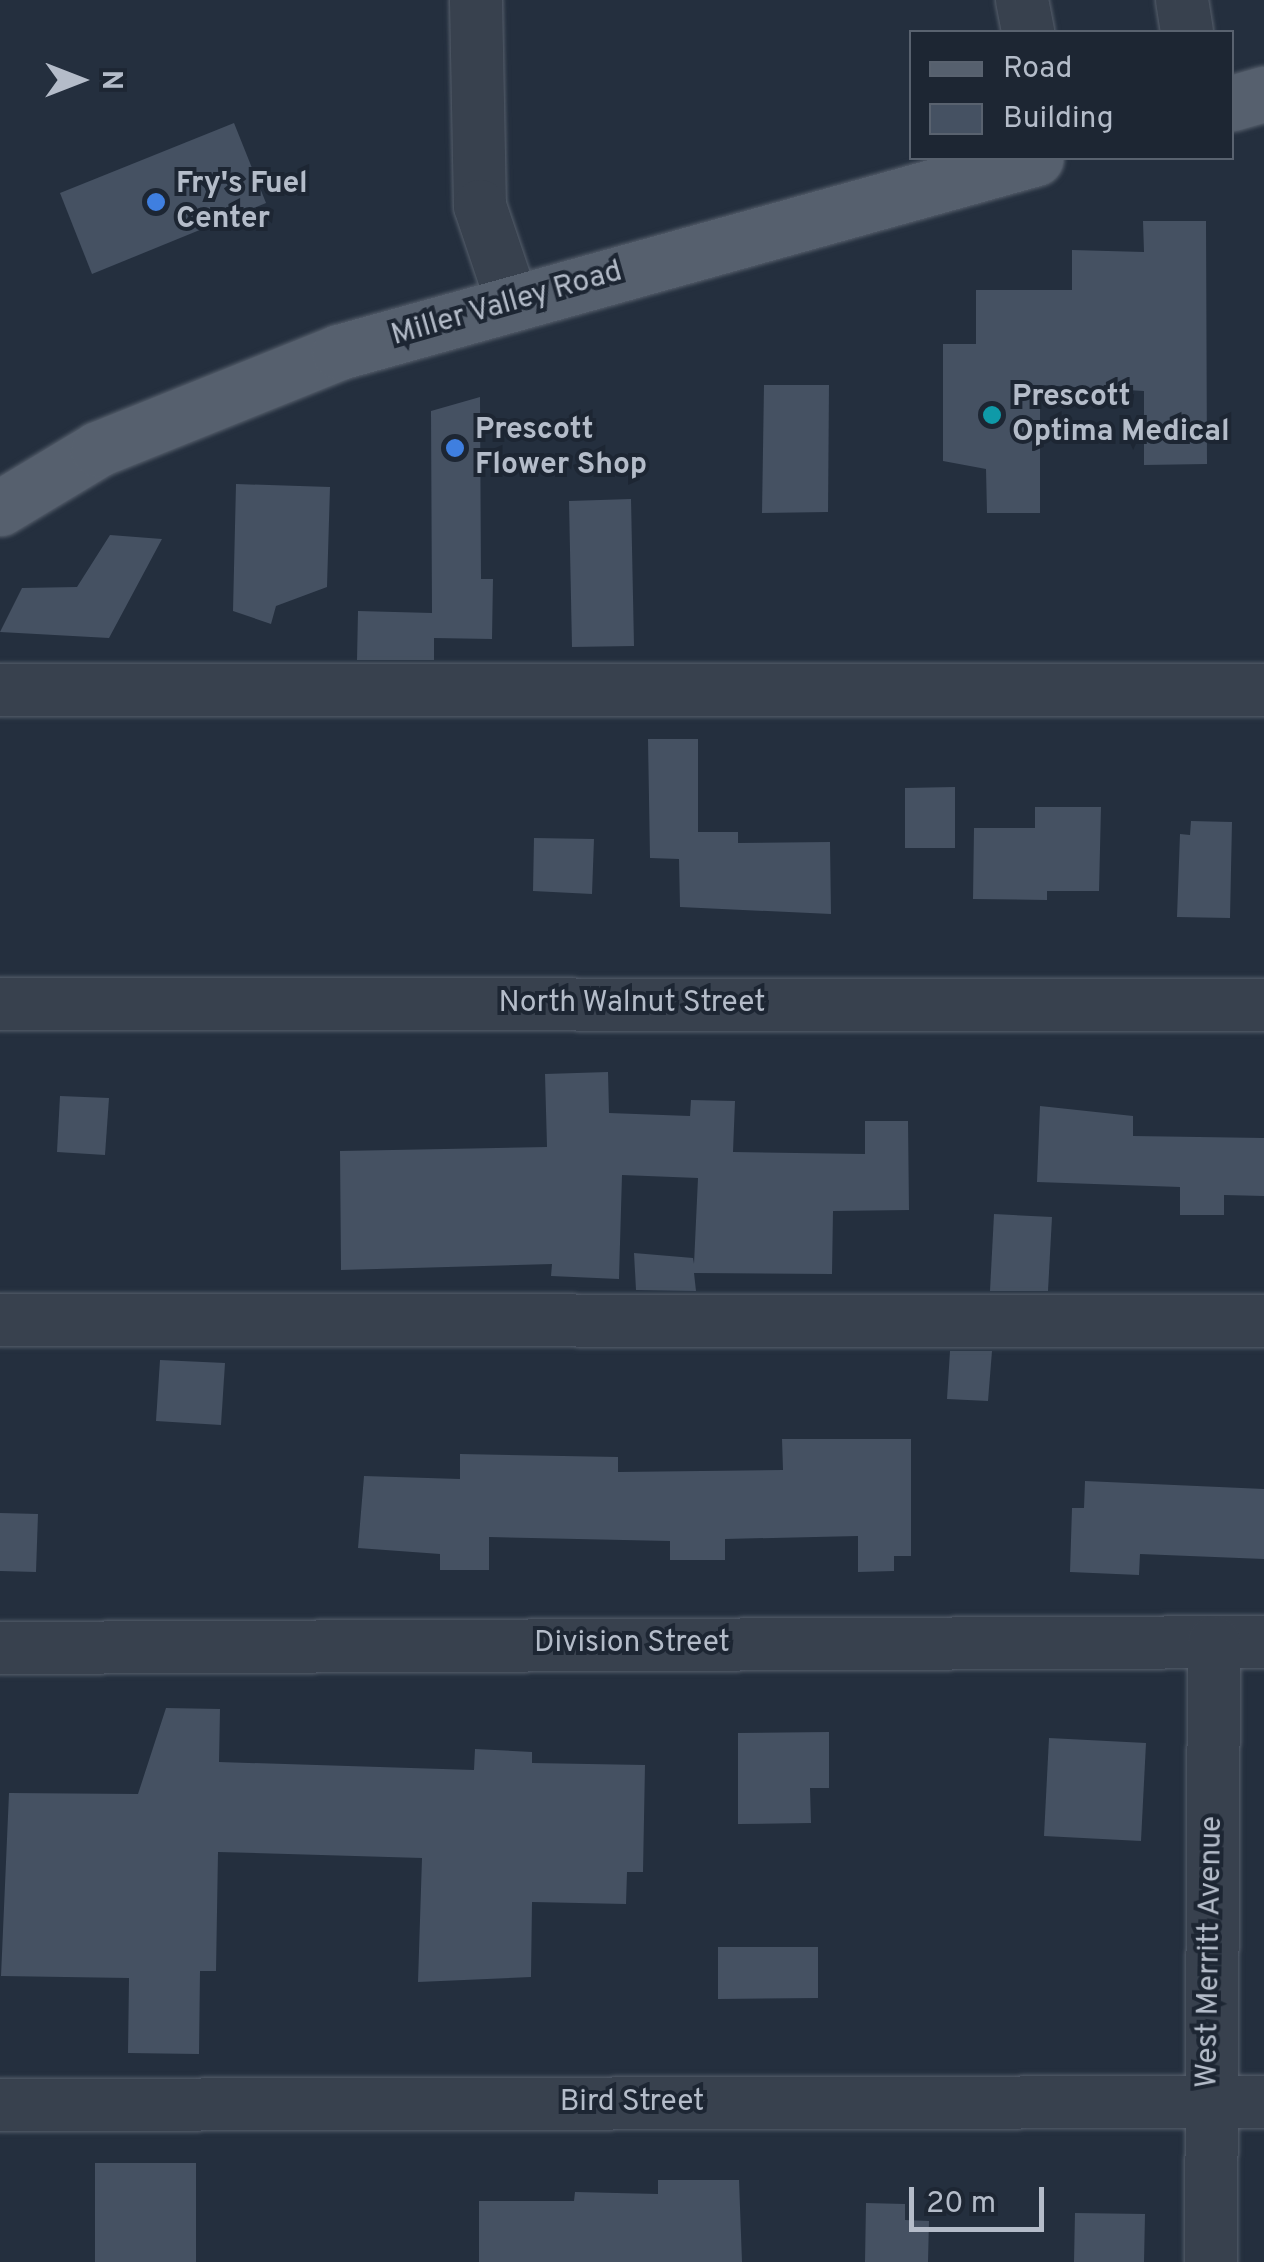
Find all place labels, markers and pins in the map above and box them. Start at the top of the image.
place label: Fry's Fuel Center [176,167,308,238]
marker: Fry's Fuel Center [145,191,167,213]
place label: Prescott Optima Medical [1012,380,1230,450]
marker: Prescott Optima Medical [981,404,1003,426]
place label: Prescott Flower Shop [475,413,647,484]
marker: Prescott Flower Shop [444,437,466,459]

